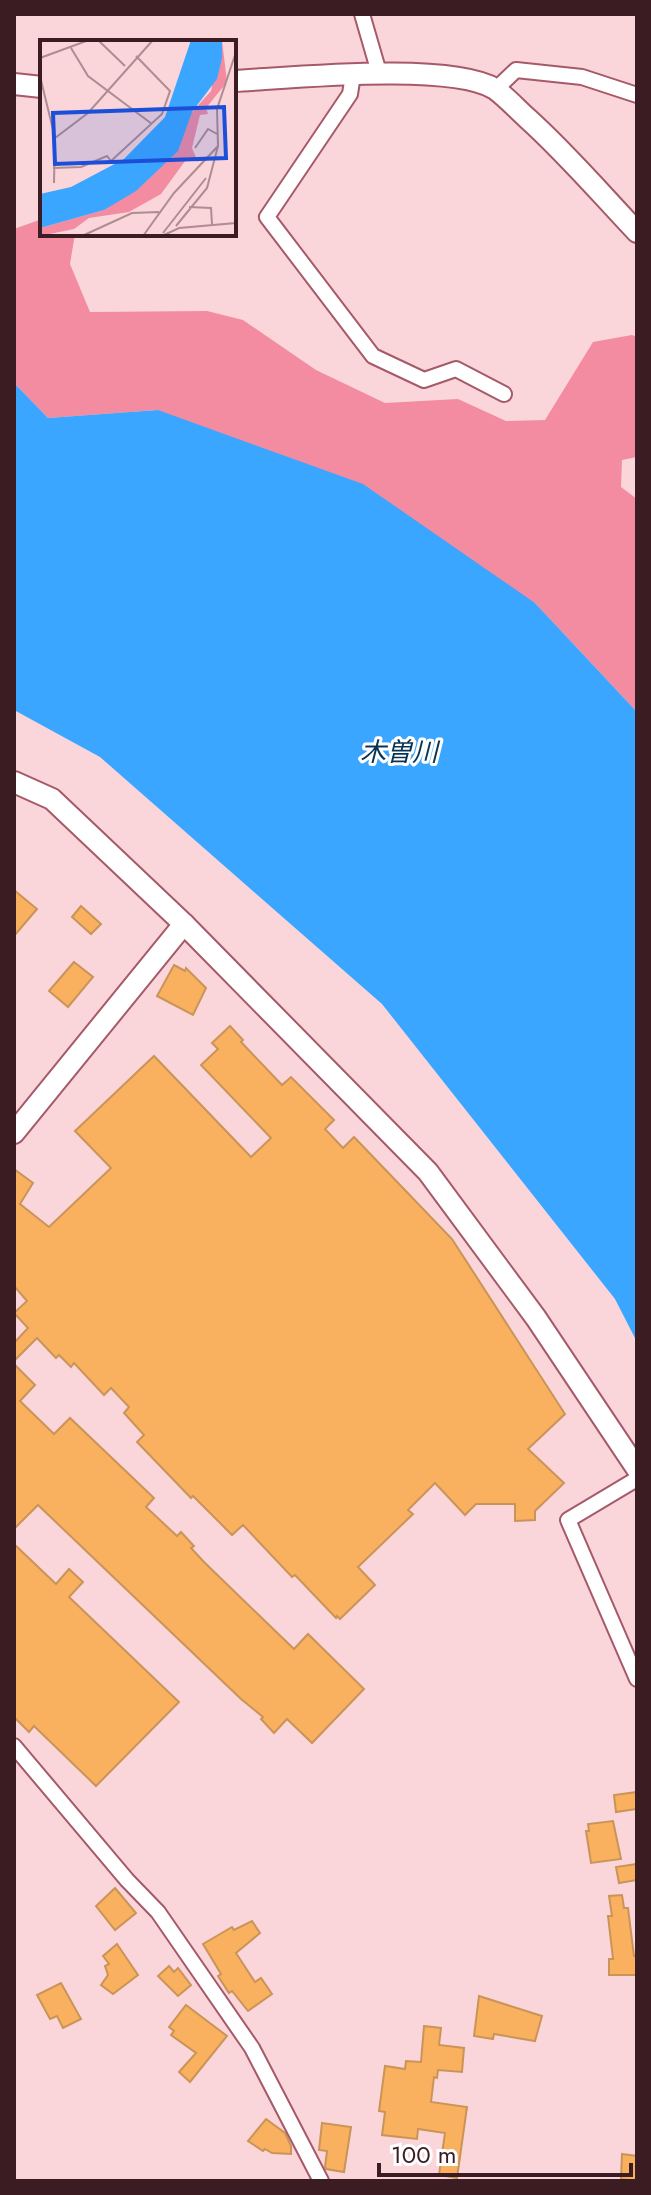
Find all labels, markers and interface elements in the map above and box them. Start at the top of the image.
inset map [40,40,236,236]
water label: 木曽川 [360,733,441,771]
scale bar [379,2127,631,2177]
text: 100 m [391,2137,457,2172]

